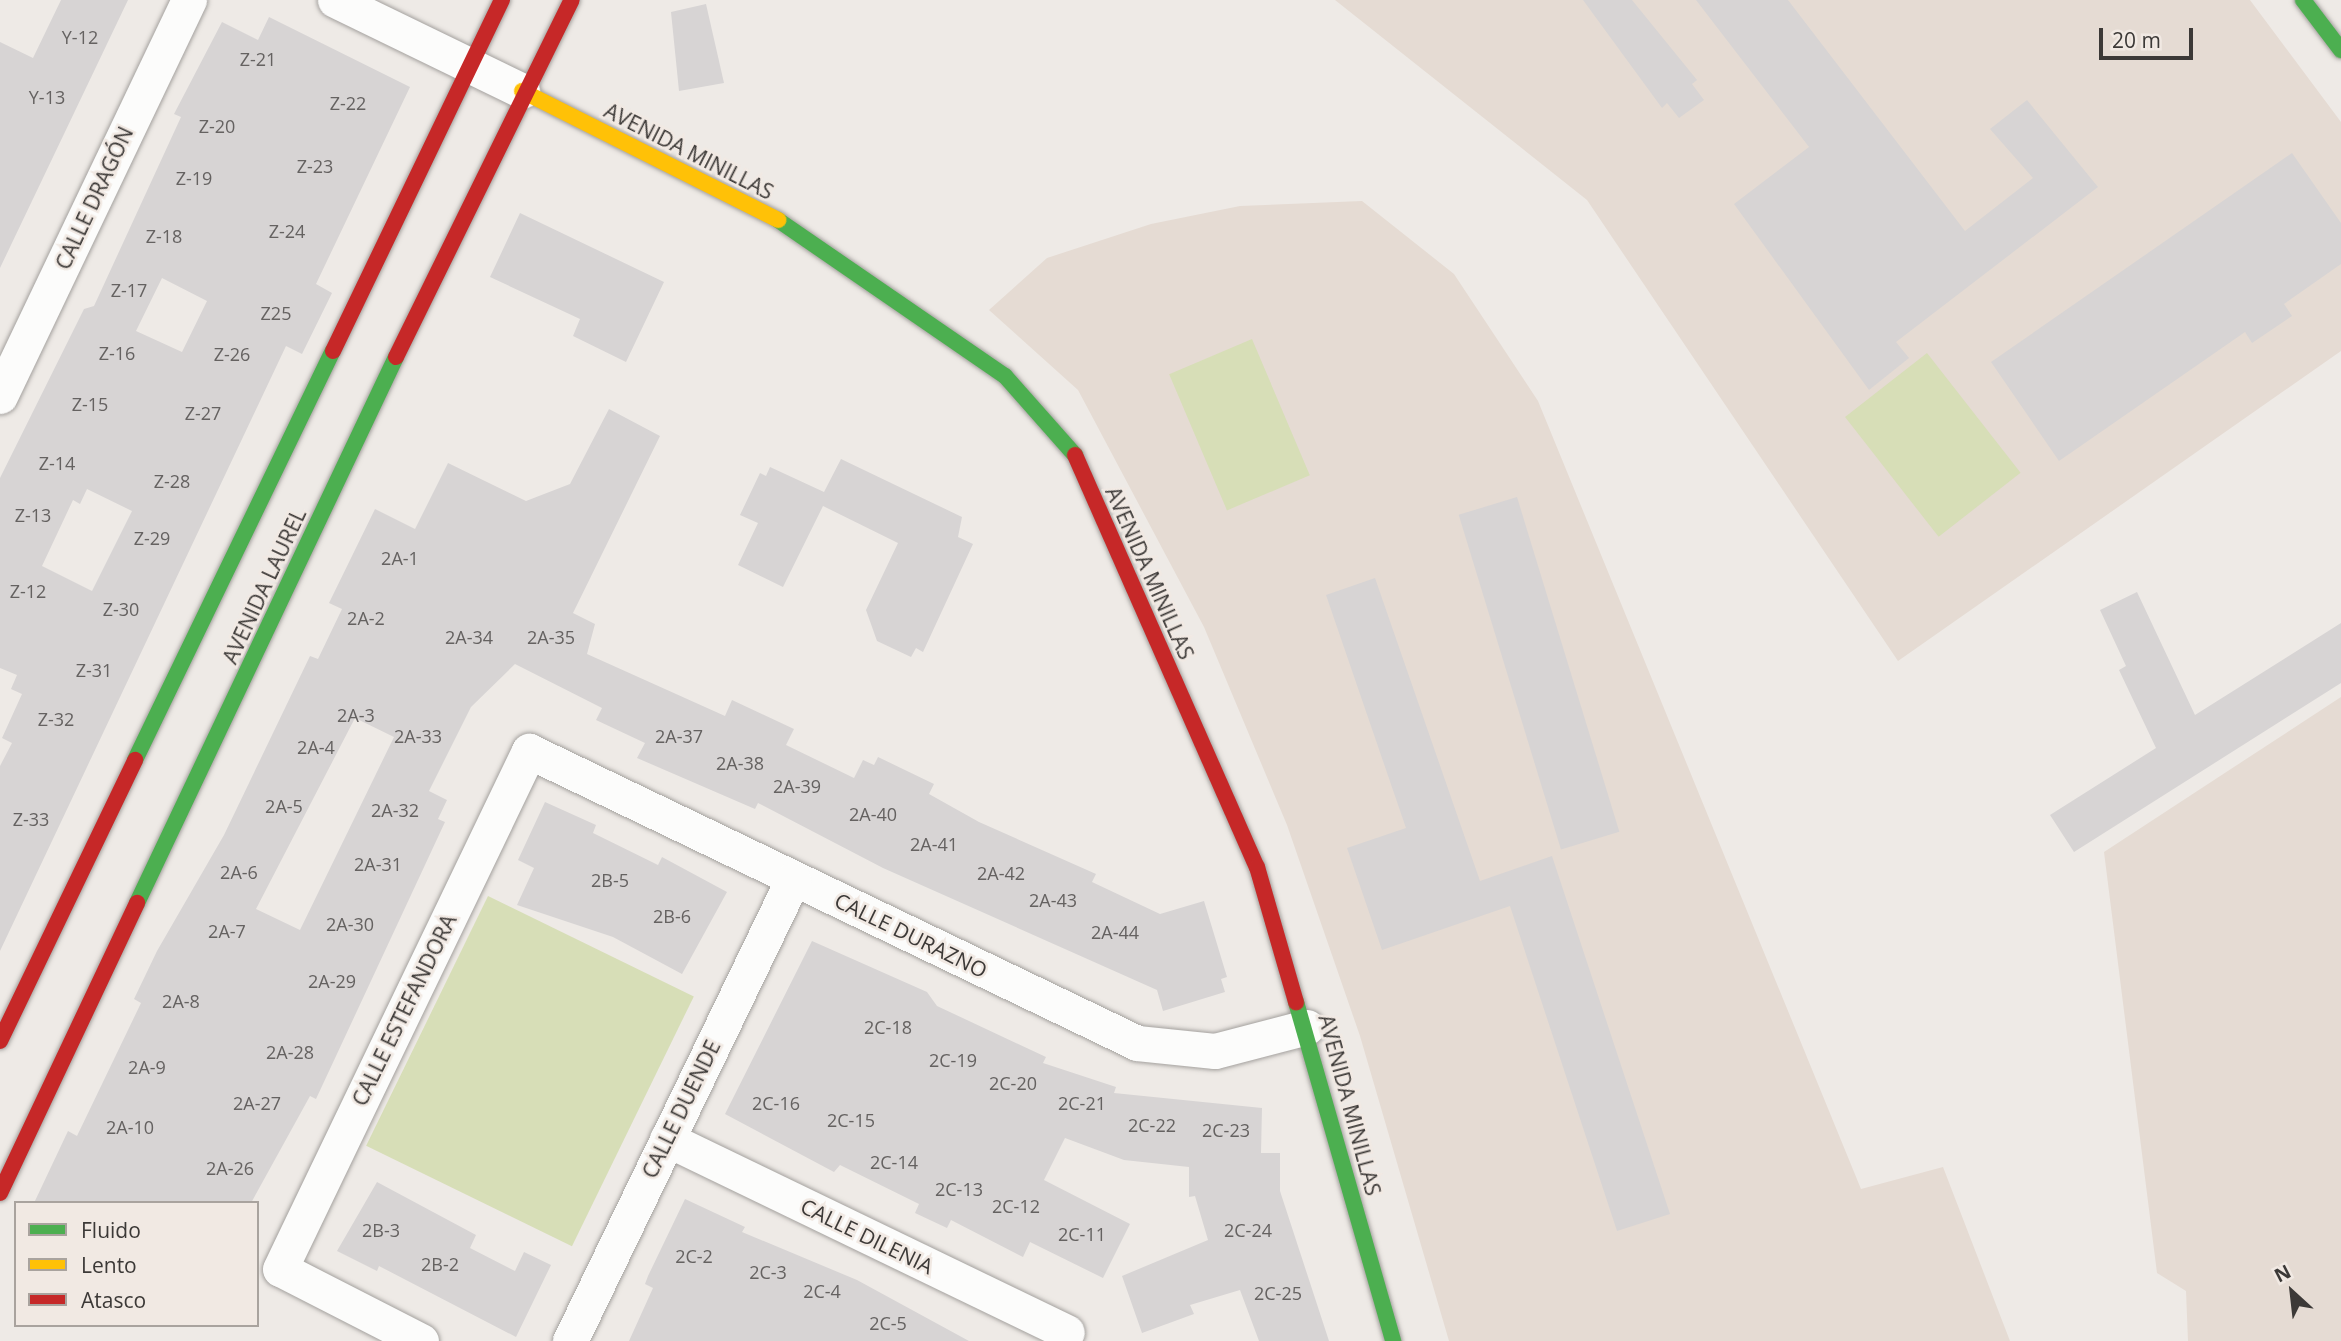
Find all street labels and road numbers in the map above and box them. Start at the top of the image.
street label: AVENIDA MINILLAS [600,97,778,205]
street label: CALLE DRAGÓN [50,123,138,273]
street label: AVENIDA MINILLAS [1101,483,1199,663]
street label: AVENIDA LAUREL [217,504,311,668]
street label: CALLE DURAZNO [831,887,991,983]
street label: CALLE ESTEFANDORA [347,910,461,1110]
street label: AVENIDA MINILLAS [1314,1012,1386,1198]
street label: CALLE DUENDE [637,1036,725,1182]
street label: CALLE DILENIA [797,1193,937,1279]

